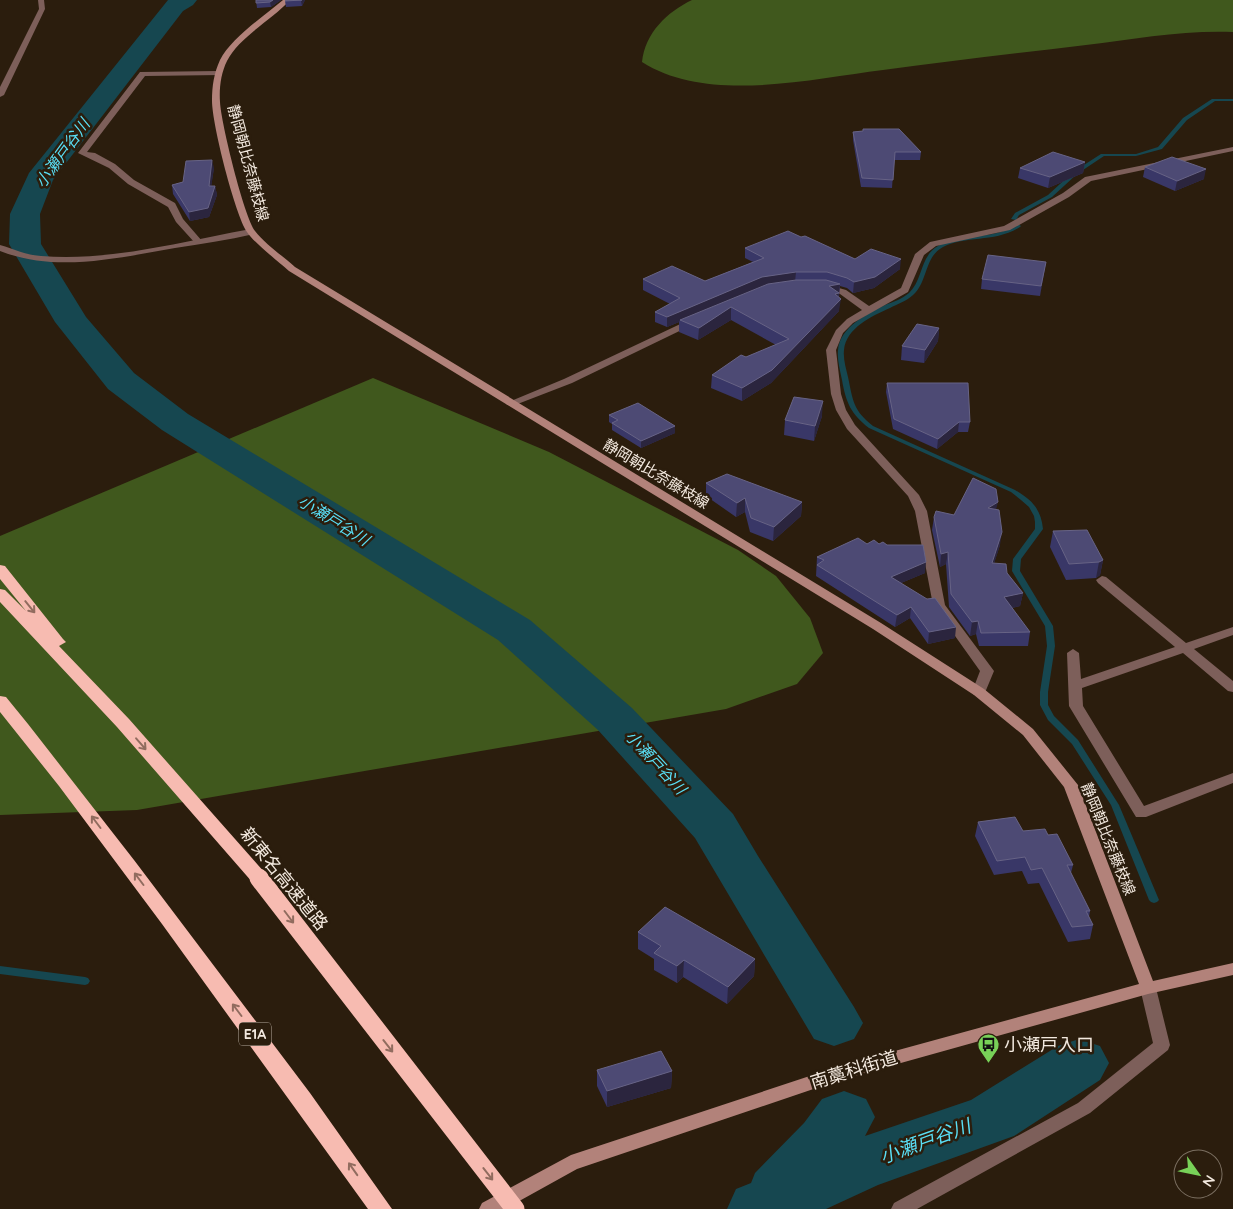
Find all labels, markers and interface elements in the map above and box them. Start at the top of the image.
street label: 静岡朝比奈藤枝線 [224,102,273,223]
water label: 小瀬戸谷川 [30,113,95,191]
street label: 静岡朝比奈藤枝線 [600,435,713,513]
water label: 小瀬戸谷川 [295,490,375,551]
one-way arrow [25,600,36,613]
water label: 小瀬戸谷川 [621,726,692,800]
one-way arrow [135,737,147,750]
street label: 静岡朝比奈藤枝線 [1077,780,1140,898]
one-way arrow [91,815,101,829]
street label: 新東名高速道路 [236,822,333,935]
one-way arrow [134,873,145,886]
one-way arrow [283,910,294,923]
one-way arrow [231,1004,242,1017]
road number: E1A [239,1022,271,1046]
bus stop icon: 小瀬戸入口 [976,1033,1000,1064]
place label: 小瀬戸入口 [1004,1033,1094,1056]
one-way arrow [382,1039,393,1052]
street label: 南藁科街道 [807,1045,900,1094]
water label: 小瀬戸谷川 [876,1113,976,1169]
north arrow [1173,1149,1223,1199]
one-way arrow [348,1162,358,1176]
one-way arrow [482,1167,493,1180]
text: N [1199,1172,1219,1190]

